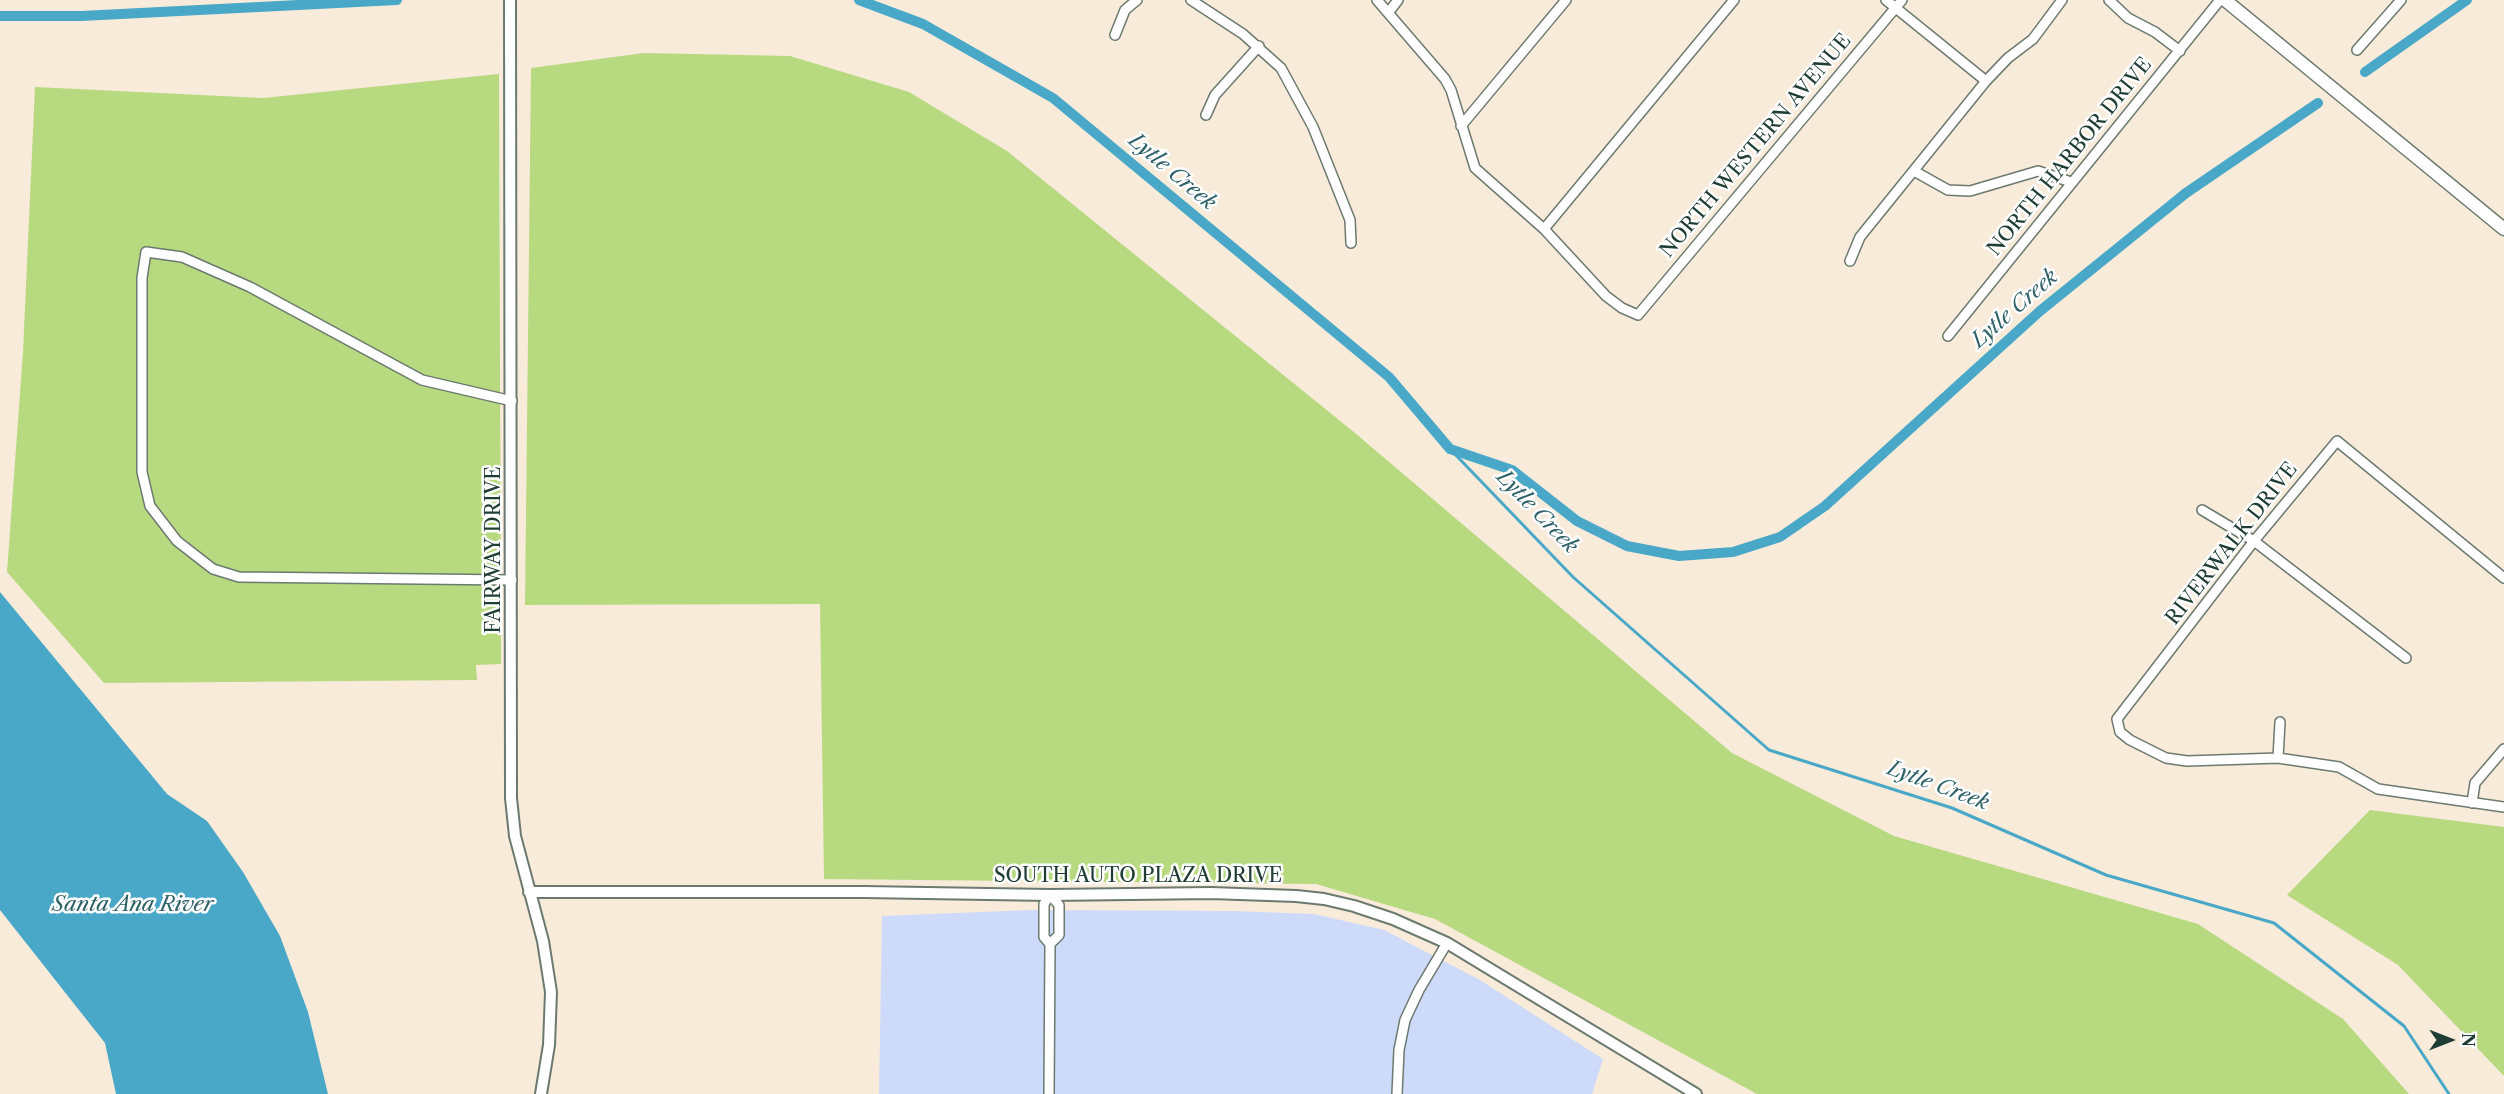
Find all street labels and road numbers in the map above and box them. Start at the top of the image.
street label: NORTH WESTERN AVENUE [1655,29,1857,263]
street label: NORTH HARBOR DRIVE [1983,53,2157,261]
street label: RIVERWALK DRIVE [2161,458,2303,630]
street label: FAIRWAY DRIVE [482,466,506,634]
street label: SOUTH AUTO PLAZA DRIVE [994,864,1282,888]

